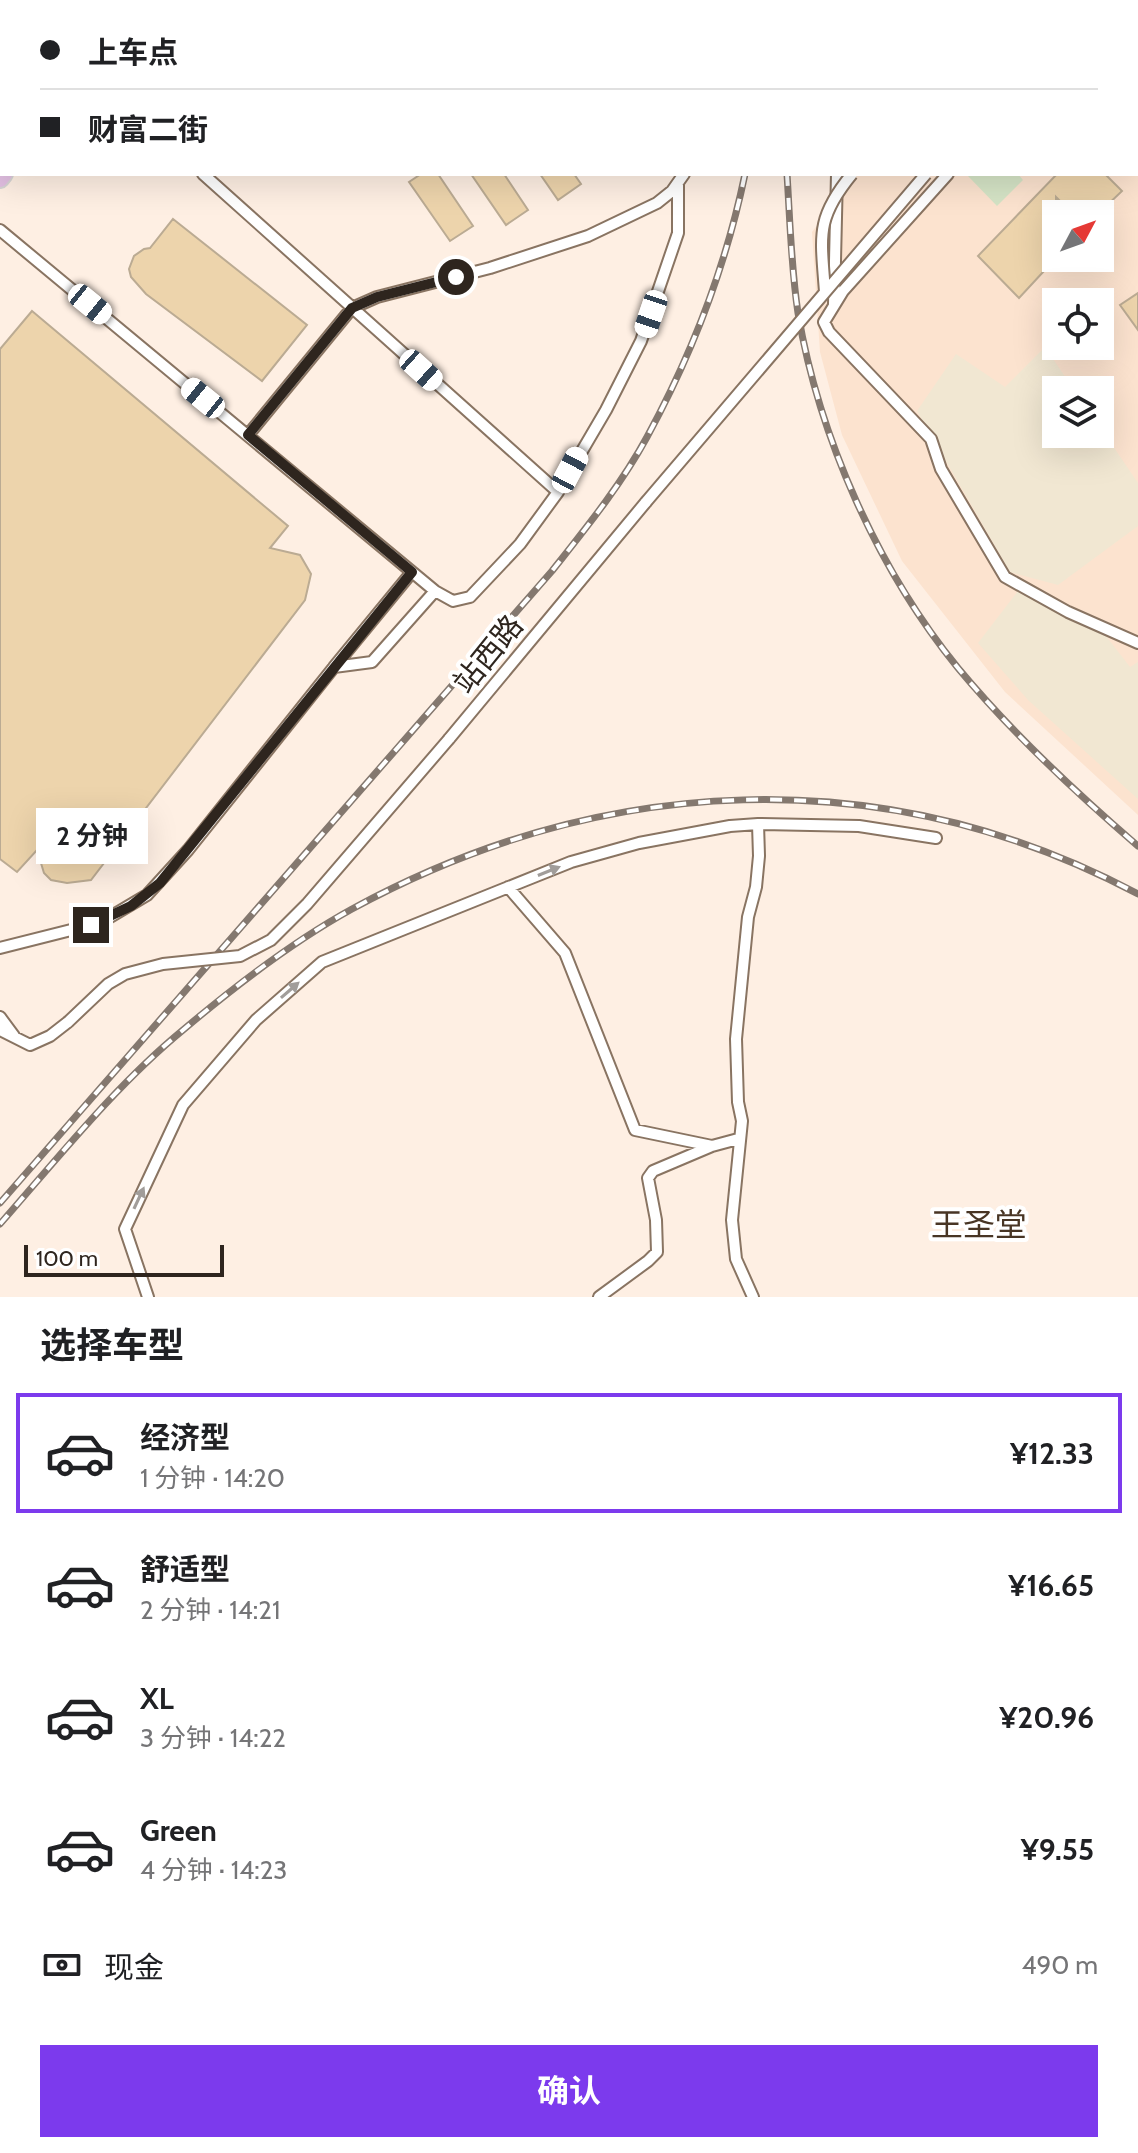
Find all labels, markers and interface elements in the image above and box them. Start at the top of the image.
text: 上车点 [88,34,178,71]
text: 财富二街 [88,111,208,148]
north arrow [1042,200,1114,272]
map controls [1042,200,1114,448]
route start [438,259,474,295]
car [64,280,116,328]
car [632,287,670,341]
button: locate [1042,288,1114,360]
car [395,345,447,395]
car [177,374,229,422]
button: layers [1042,376,1114,448]
car [548,443,592,497]
street label: 站西路 [445,607,531,701]
callout: 2 分钟 [35,809,147,865]
text: 2 分钟 [56,820,128,852]
one-way arrow [537,864,561,877]
route end [73,907,109,943]
one-way arrow [279,982,299,999]
one-way arrow [132,1187,146,1210]
district label: 王圣堂 [931,1205,1027,1244]
scale bar [24,1241,224,1277]
text: 100 m [36,1245,98,1272]
text: 选择车型 [40,1323,184,1367]
icon: car [44,1417,116,1489]
text: 经济型 [140,1419,230,1456]
text: ¥12.33 [1010,1435,1094,1472]
text: 1 分钟 · 14:20 [140,1462,285,1494]
icon: car [44,1549,116,1621]
text: 舒适型 [140,1551,230,1588]
text: ¥16.65 [1008,1567,1094,1604]
text: 2 分钟 · 14:21 [140,1594,280,1626]
text: XL [140,1680,174,1717]
icon: car [44,1681,116,1753]
text: ¥20.96 [999,1699,1094,1736]
text: 3 分钟 · 14:22 [140,1722,286,1754]
text: Green [140,1812,217,1849]
icon: car [44,1813,116,1885]
text: ¥9.55 [1021,1831,1094,1868]
text: 4 分钟 · 14:23 [140,1854,287,1886]
icon: cash [40,1943,84,1987]
text: 现金 [104,1949,164,1986]
text: 490 m [1021,1949,1098,1981]
button: 确认 [40,2045,1098,2137]

